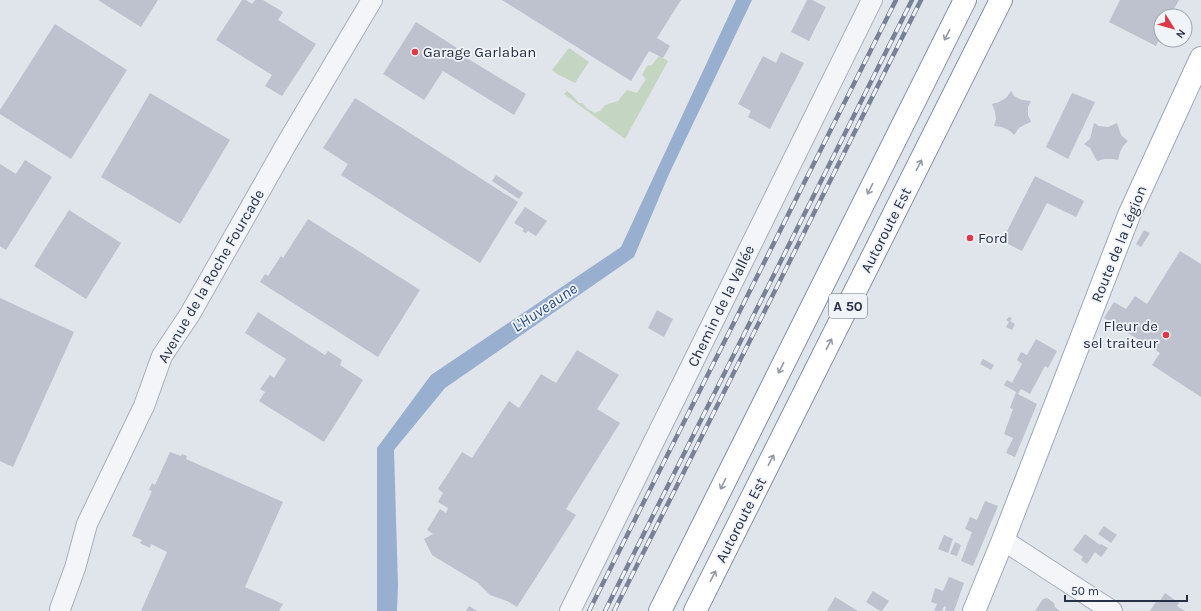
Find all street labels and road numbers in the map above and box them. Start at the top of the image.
street label: Route de la Légion [1087,183,1151,305]
street label: Autoroute Est [857,184,915,276]
street label: Avenue de la Roche Fourcade [154,186,268,366]
street label: Chemin de la Vallée [684,242,758,370]
road number: A 50 [829,294,867,318]
street label: Autoroute Est [712,474,770,566]

